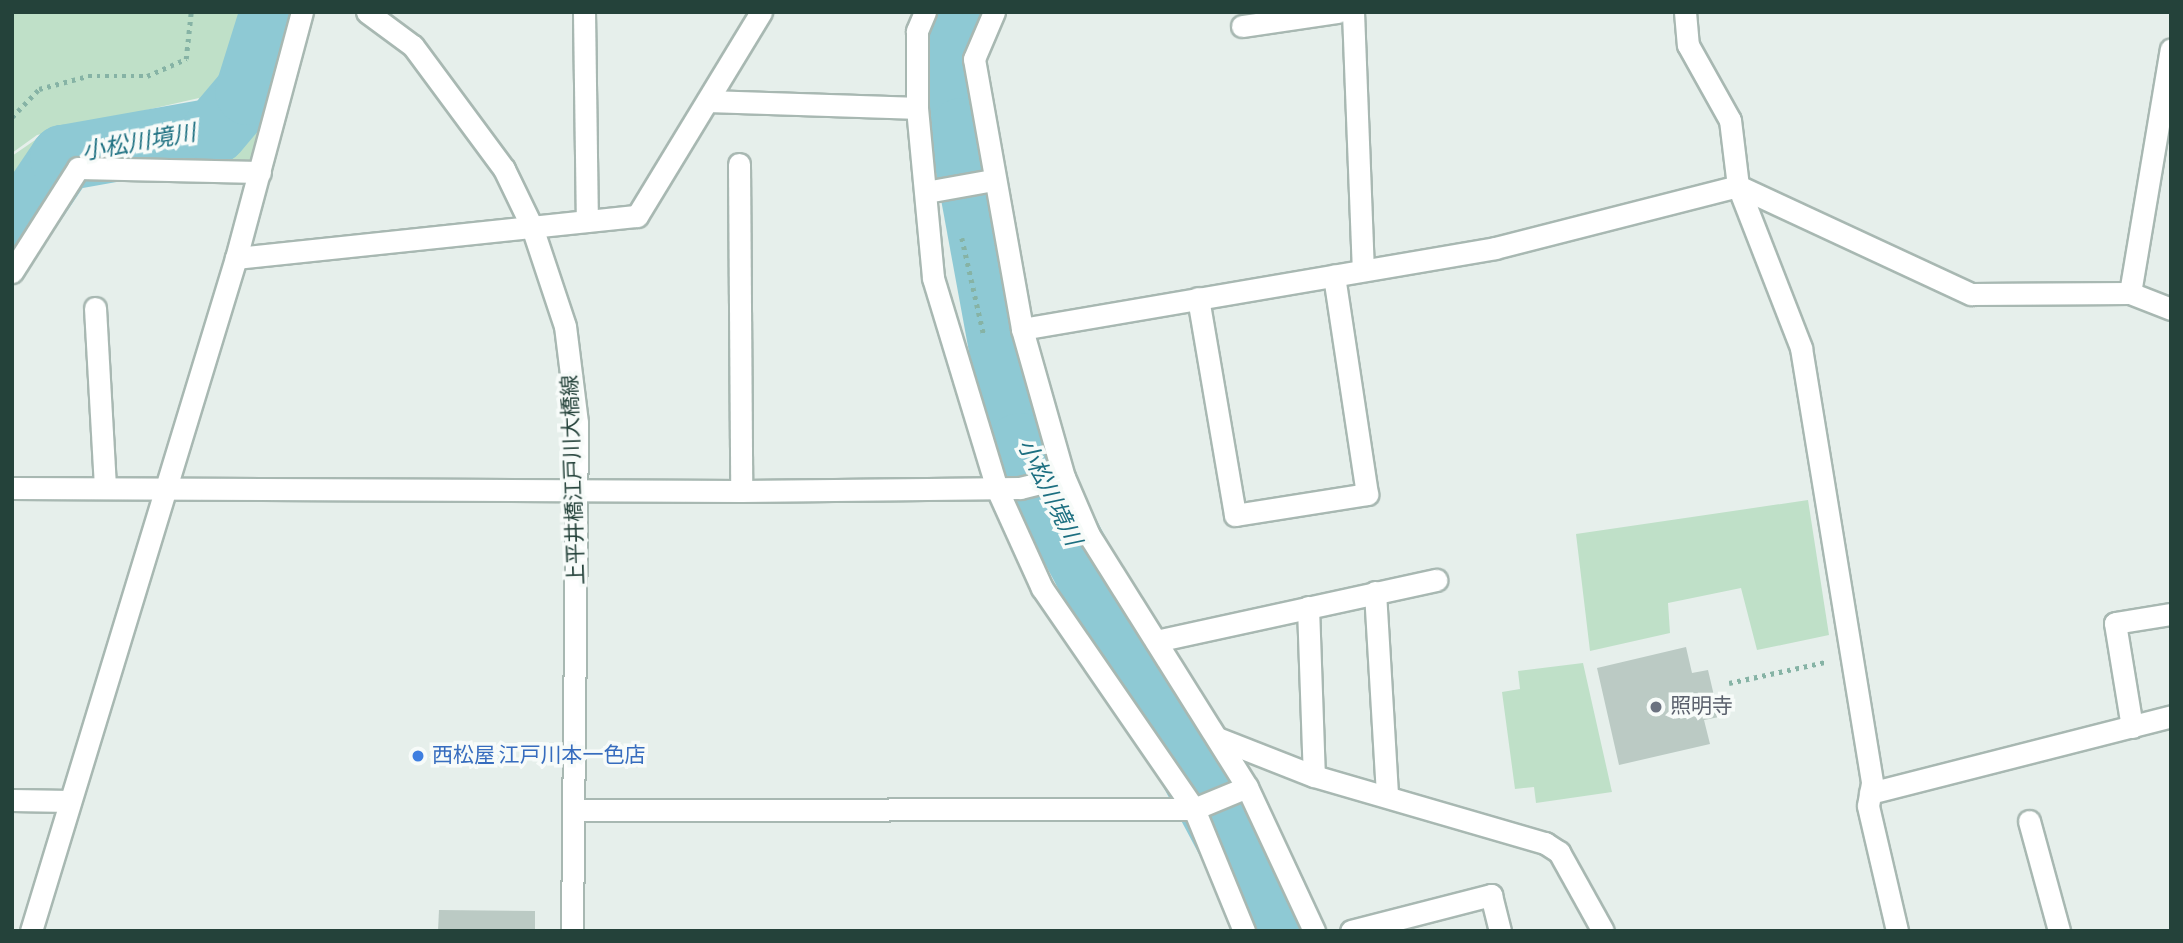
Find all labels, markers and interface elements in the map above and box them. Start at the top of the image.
water label: 小松川境川 [80,120,198,168]
street label: 上平井橋江戸川大橋線 [558,375,590,585]
water label: 小松川境川 [1010,435,1086,551]
place label: 照明寺 [1670,694,1733,720]
marker: 照明寺 [1648,699,1664,715]
place label: 西松屋 江戸川本一色店 [432,743,645,769]
marker: 西松屋 江戸川本一色店 [410,748,426,764]

